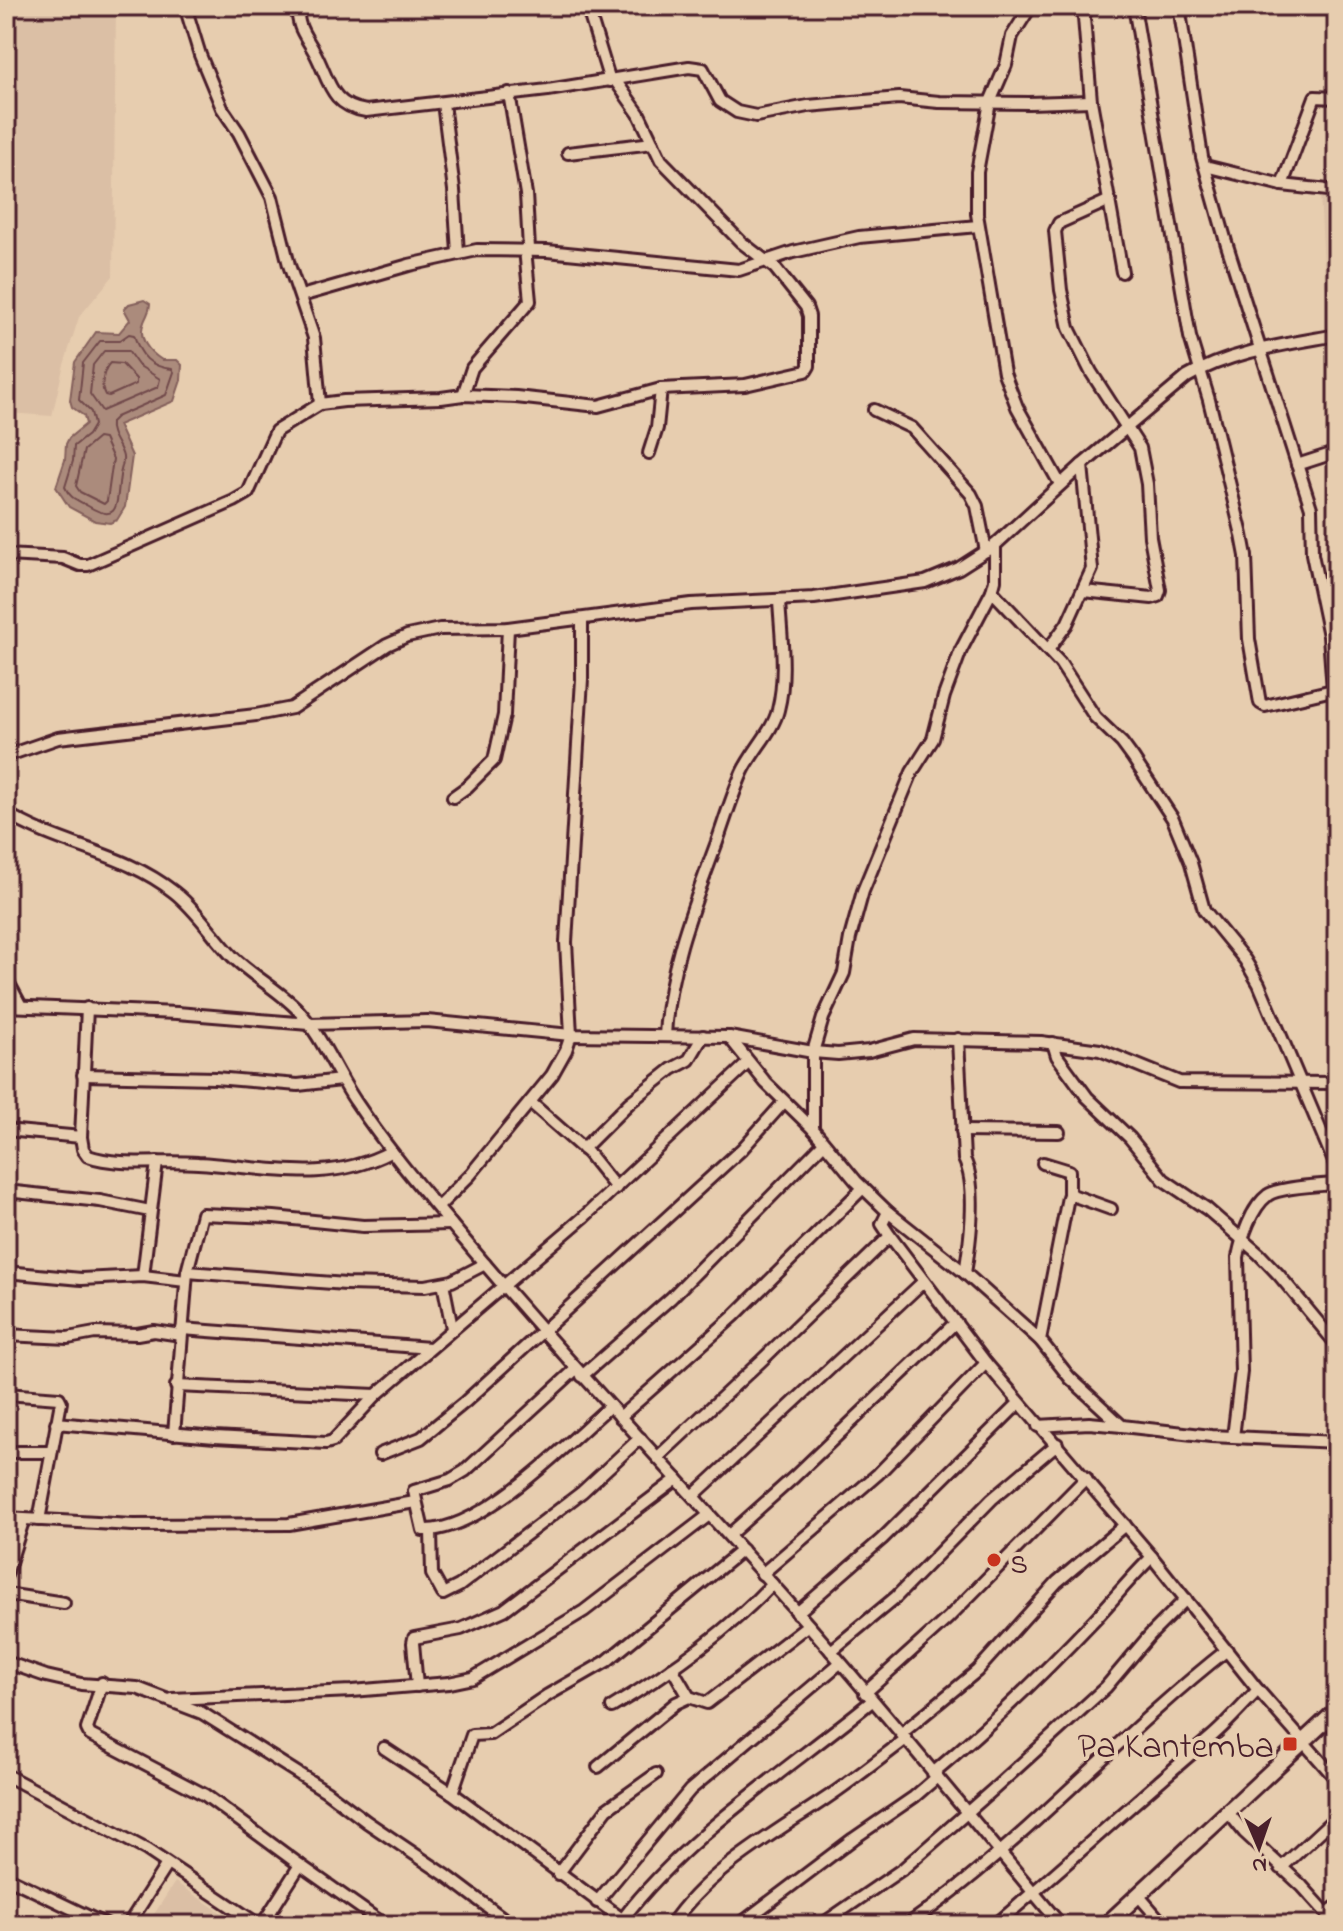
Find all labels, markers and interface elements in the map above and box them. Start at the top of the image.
place label: s [1010,1538,1028,1591]
marker: s [985,1551,1003,1569]
place label: Pa Kantemba [1078,1722,1274,1775]
marker: Pa Kantemba [1281,1735,1299,1753]
north arrow [1219,1807,1299,1887]
text: N [1252,1848,1268,1880]

